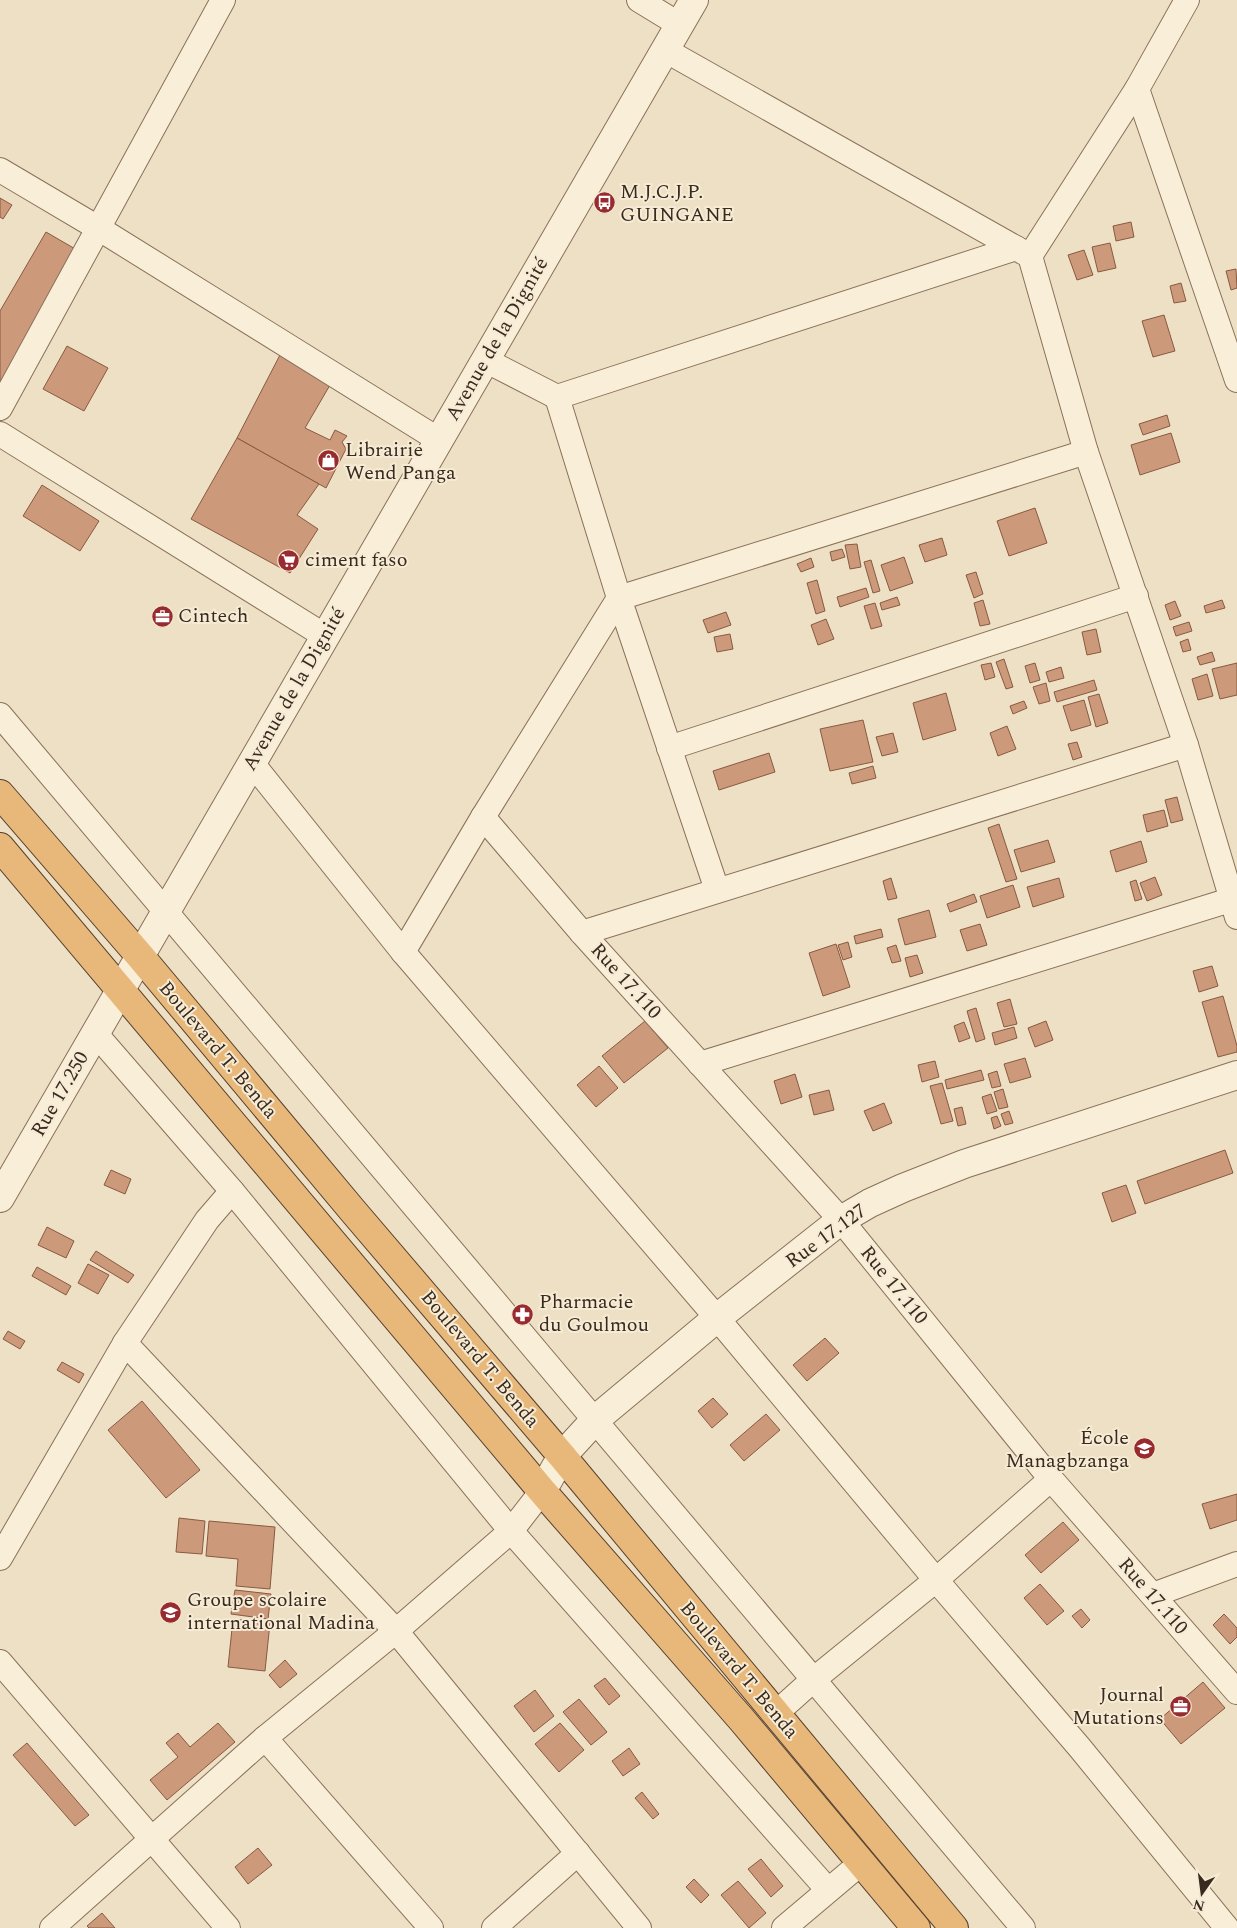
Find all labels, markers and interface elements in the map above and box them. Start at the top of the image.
place label: M.J.C.J.P. GUINGANE [620,177,734,230]
bus stop icon: M.J.C.J.P. GUINGANE [592,191,616,215]
street label: Avenue de la Dignité [438,251,556,426]
place label: Librairie Wend Panga [345,435,456,488]
shop icon: Librairie Wend Panga [317,449,341,473]
place label: ciment faso [305,545,408,575]
supermarket icon: ciment faso [277,548,301,572]
place label: Cintech [178,601,248,631]
street label: Avenue de la Dignité [235,601,353,776]
office icon: Cintech [150,604,174,628]
street label: Rue 17.110 [583,936,669,1026]
street label: Boulevard T. Benda [151,974,285,1126]
street label: Rue 17.250 [23,1046,97,1142]
street label: Rue 17.127 [779,1196,873,1276]
street label: Rue 17.110 [853,1239,935,1331]
street label: Boulevard T. Benda [413,1283,547,1435]
place label: Pharmacie du Goulmou [539,1287,649,1340]
pharmacy icon: Pharmacie du Goulmou [511,1302,535,1326]
place label: École Managbzanga [1005,1423,1129,1476]
school or university icon: École Managbzanga [1133,1437,1157,1461]
street label: Rue 17.110 [1111,1551,1195,1641]
place label: Groupe scolaire international Madina [187,1585,375,1638]
street label: Boulevard T. Benda [672,1594,806,1746]
school or university icon: Groupe scolaire international Madina [159,1600,183,1624]
place label: Journal Mutations [1072,1680,1164,1733]
office icon: Journal Mutations [1168,1695,1192,1719]
north arrow [1177,1868,1227,1918]
text: N [1191,1894,1207,1917]

